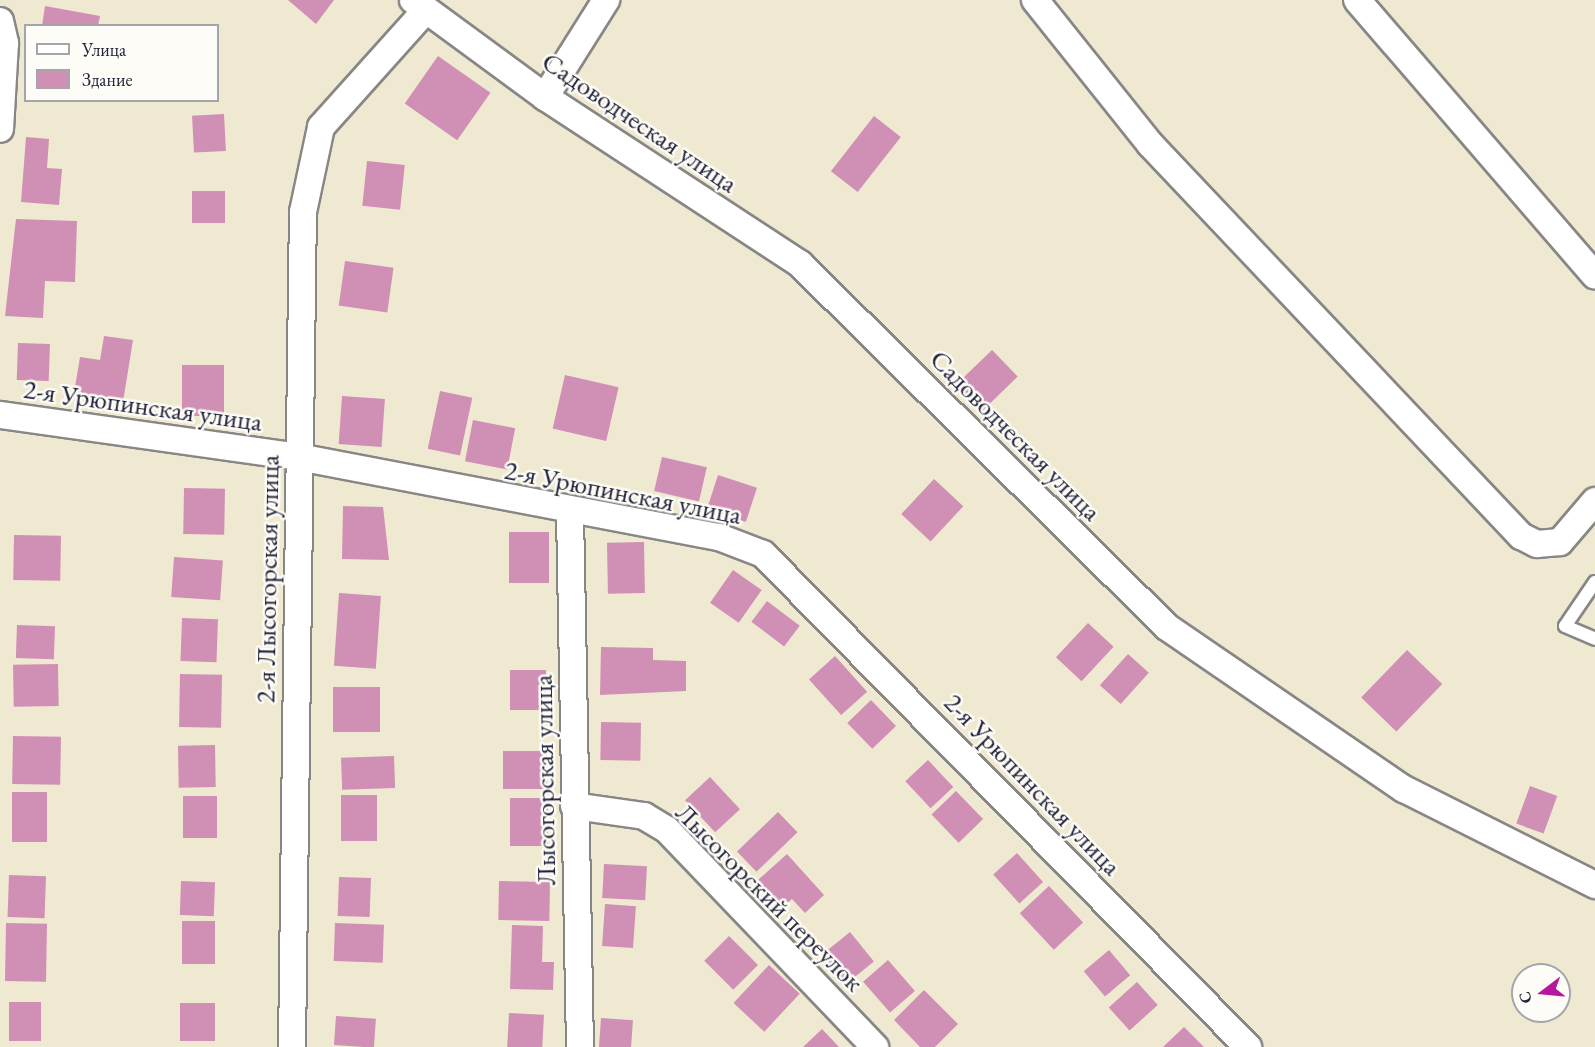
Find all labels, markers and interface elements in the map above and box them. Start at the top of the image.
legend [24,24,219,102]
text: Улица [82,38,126,61]
street label: Садоводческая улица [536,45,744,199]
text: Здание [82,68,132,91]
street label: Садоводческая улица [924,343,1108,527]
street label: 2-я Урюпинская улица [22,372,264,438]
street label: 2-я Урюпинская улица [502,453,744,531]
street label: 2-я Лысогорская улица [249,454,285,704]
street label: Лысогорская улица [526,674,562,886]
street label: 2-я Урюпинская улица [938,686,1128,882]
street label: Лысогорский переулок [669,796,871,998]
north arrow [1511,963,1571,1023]
text: С [1513,989,1537,1006]

